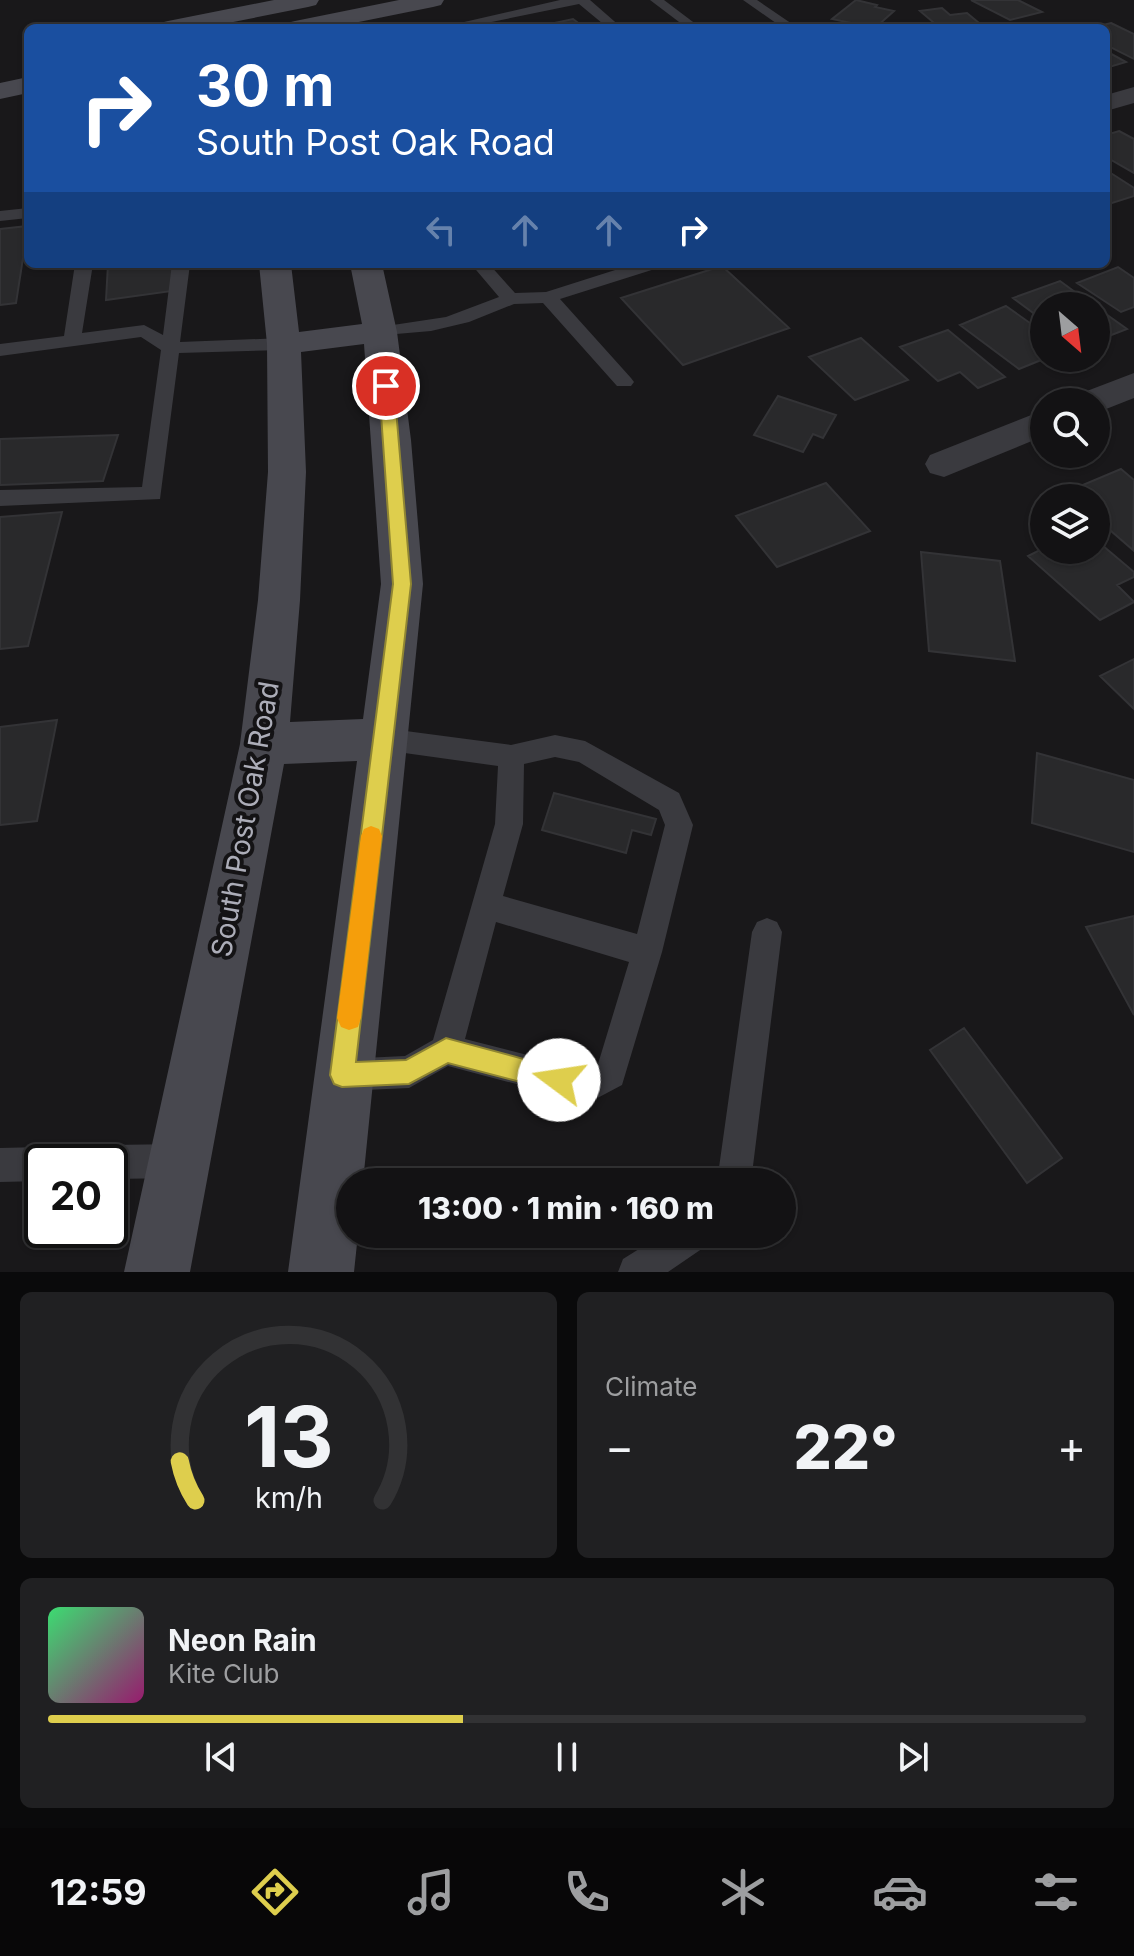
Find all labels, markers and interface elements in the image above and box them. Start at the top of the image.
text: 30 m [196,52,334,120]
icon: right [64,56,168,160]
text: South Post Oak Road [196,120,555,164]
icon: left [419,208,463,252]
icon: ahead [503,208,547,252]
icon: ahead [587,208,631,252]
icon: right [671,208,715,252]
north arrow [1030,292,1110,372]
map controls [1030,292,1110,564]
pin [352,352,420,420]
icon: arrive [364,364,408,408]
button: search [1030,388,1110,468]
button: layers [1030,484,1110,564]
street label: South Post Oak Road [204,679,286,959]
position arrow [517,1038,601,1122]
speed limit sign: 20 [24,1144,128,1248]
text: 13:00 · 1 min · 160 m [418,1190,714,1226]
text: Climate [605,1371,697,1402]
text: 13 [244,1386,333,1487]
text: 22° [793,1411,898,1483]
text: − [605,1420,634,1474]
text: + [1057,1420,1086,1474]
text: km/h [255,1480,322,1515]
text: Neon Rain [168,1622,317,1658]
text: Kite Club [168,1658,279,1689]
icon: previous [199,1735,243,1779]
icon: pause [545,1735,589,1779]
icon: next [891,1735,935,1779]
icon: directions [247,1864,303,1920]
icon: music [403,1864,459,1920]
icon: phone [559,1864,615,1920]
icon: climate [715,1864,771,1920]
icon: car [872,1864,928,1920]
icon: filters [1028,1864,1084,1920]
text: 12:59 [50,1870,147,1914]

